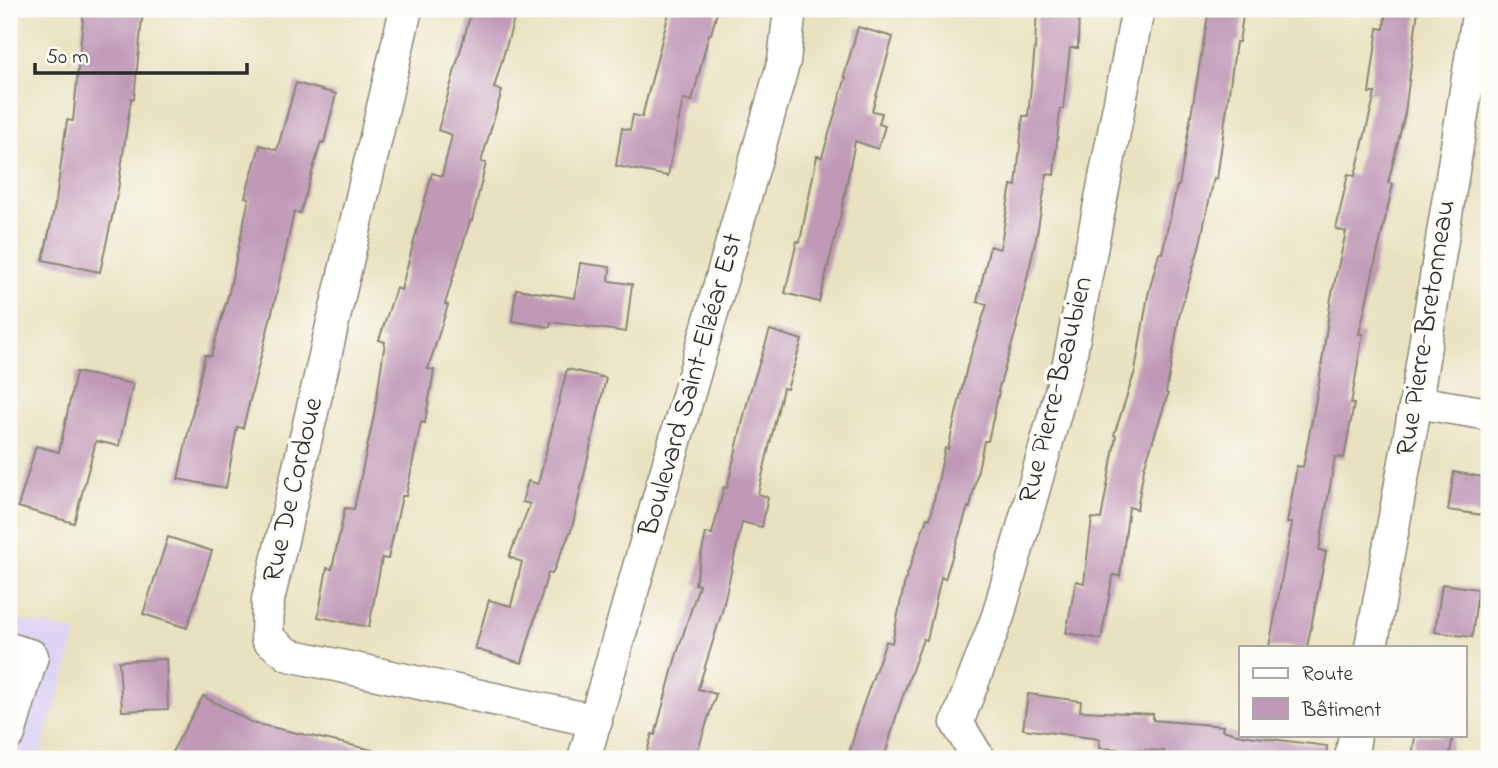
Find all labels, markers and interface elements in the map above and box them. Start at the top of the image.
scale bar [35,32,247,76]
text: 50 m [46,43,89,73]
street label: Rue Pierre-Bretonneau [1387,197,1467,459]
street label: Boulevard Saint-Elzéar Est [629,229,755,542]
street label: Rue Pierre-Beaubien [1009,272,1105,508]
street label: Rue De Cordoue [253,393,335,586]
legend [1239,646,1466,736]
text: Route [1302,660,1354,690]
text: Bâtiment [1301,696,1381,726]

